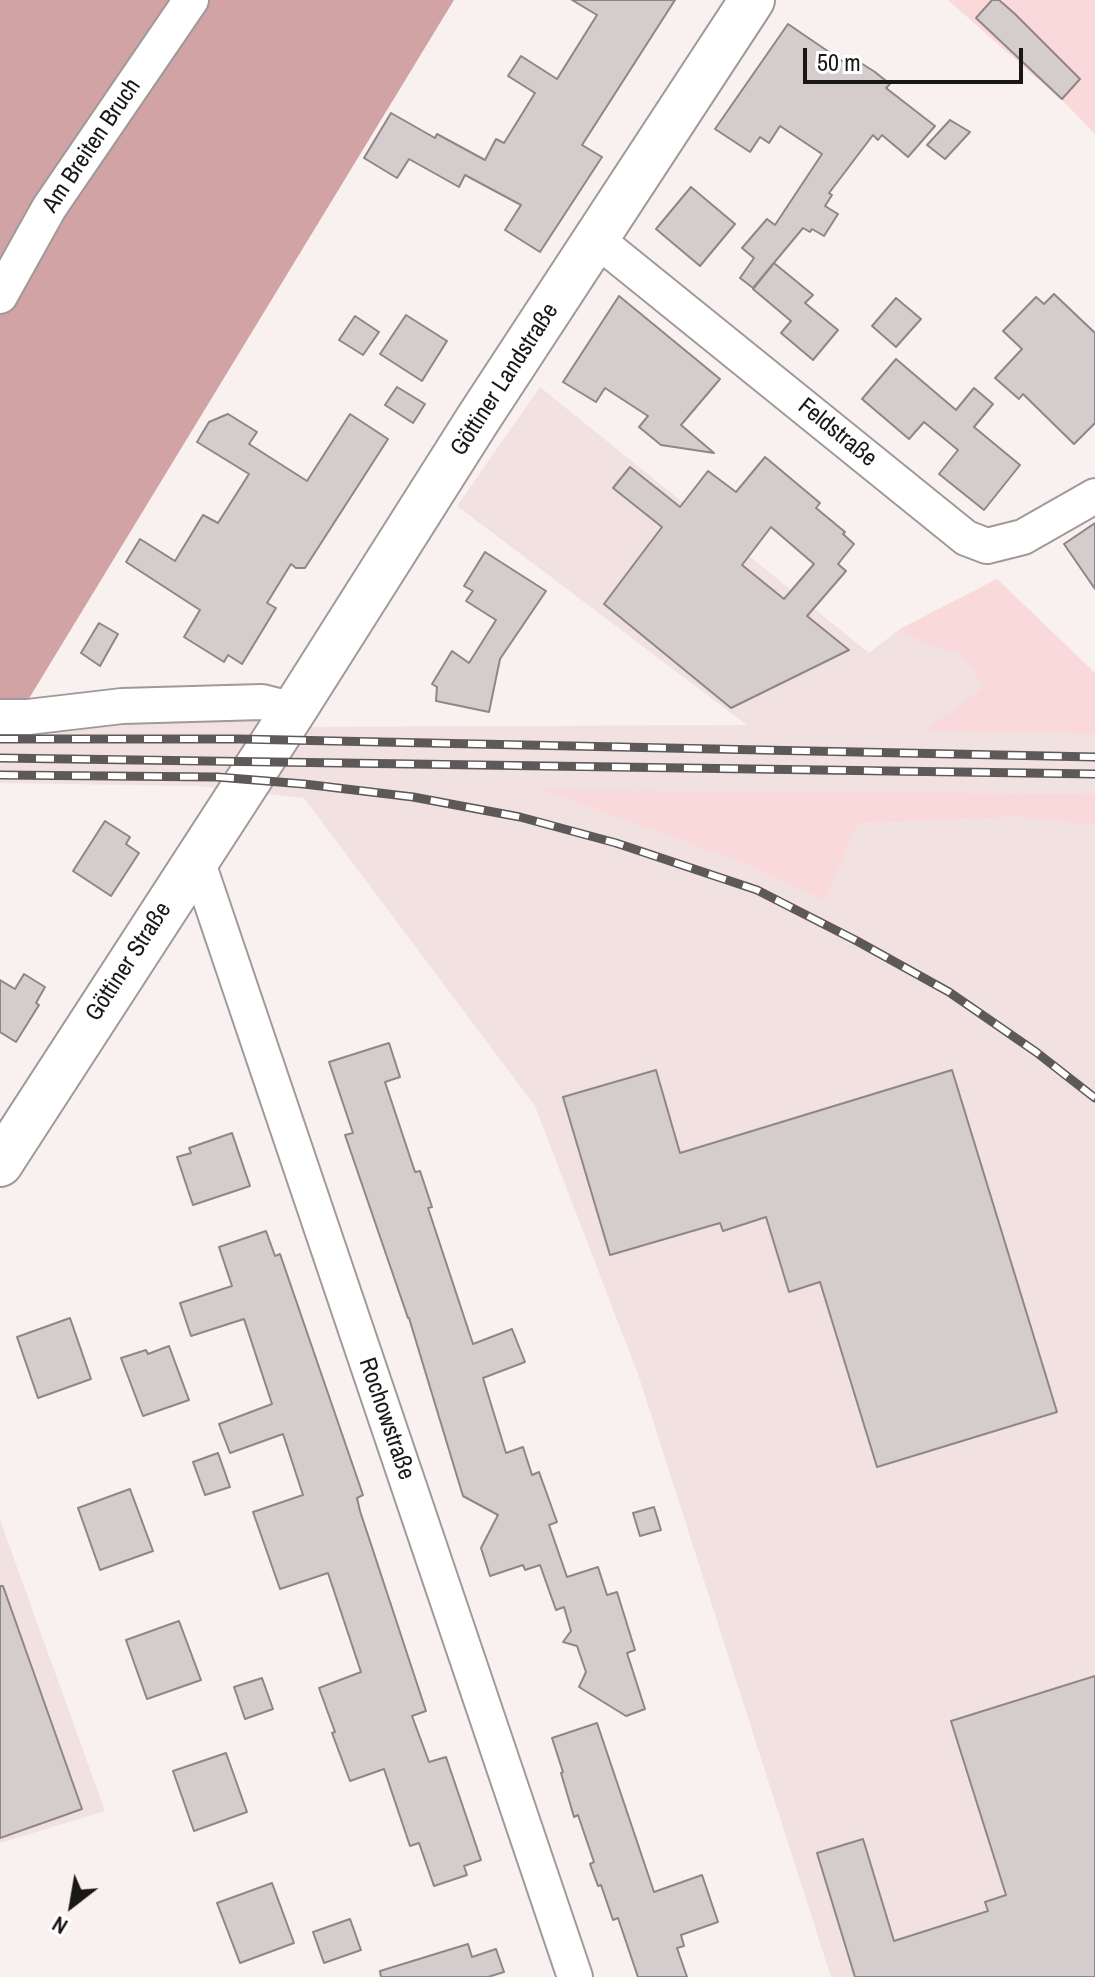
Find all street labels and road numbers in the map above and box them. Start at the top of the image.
street label: Am Breiten Bruch [37,74,147,218]
street label: Göttiner Landstraße [445,298,565,462]
street label: Feldstraße [792,393,882,473]
street label: Göttiner Straße [80,897,178,1027]
street label: Rochowstraße [352,1354,420,1484]

